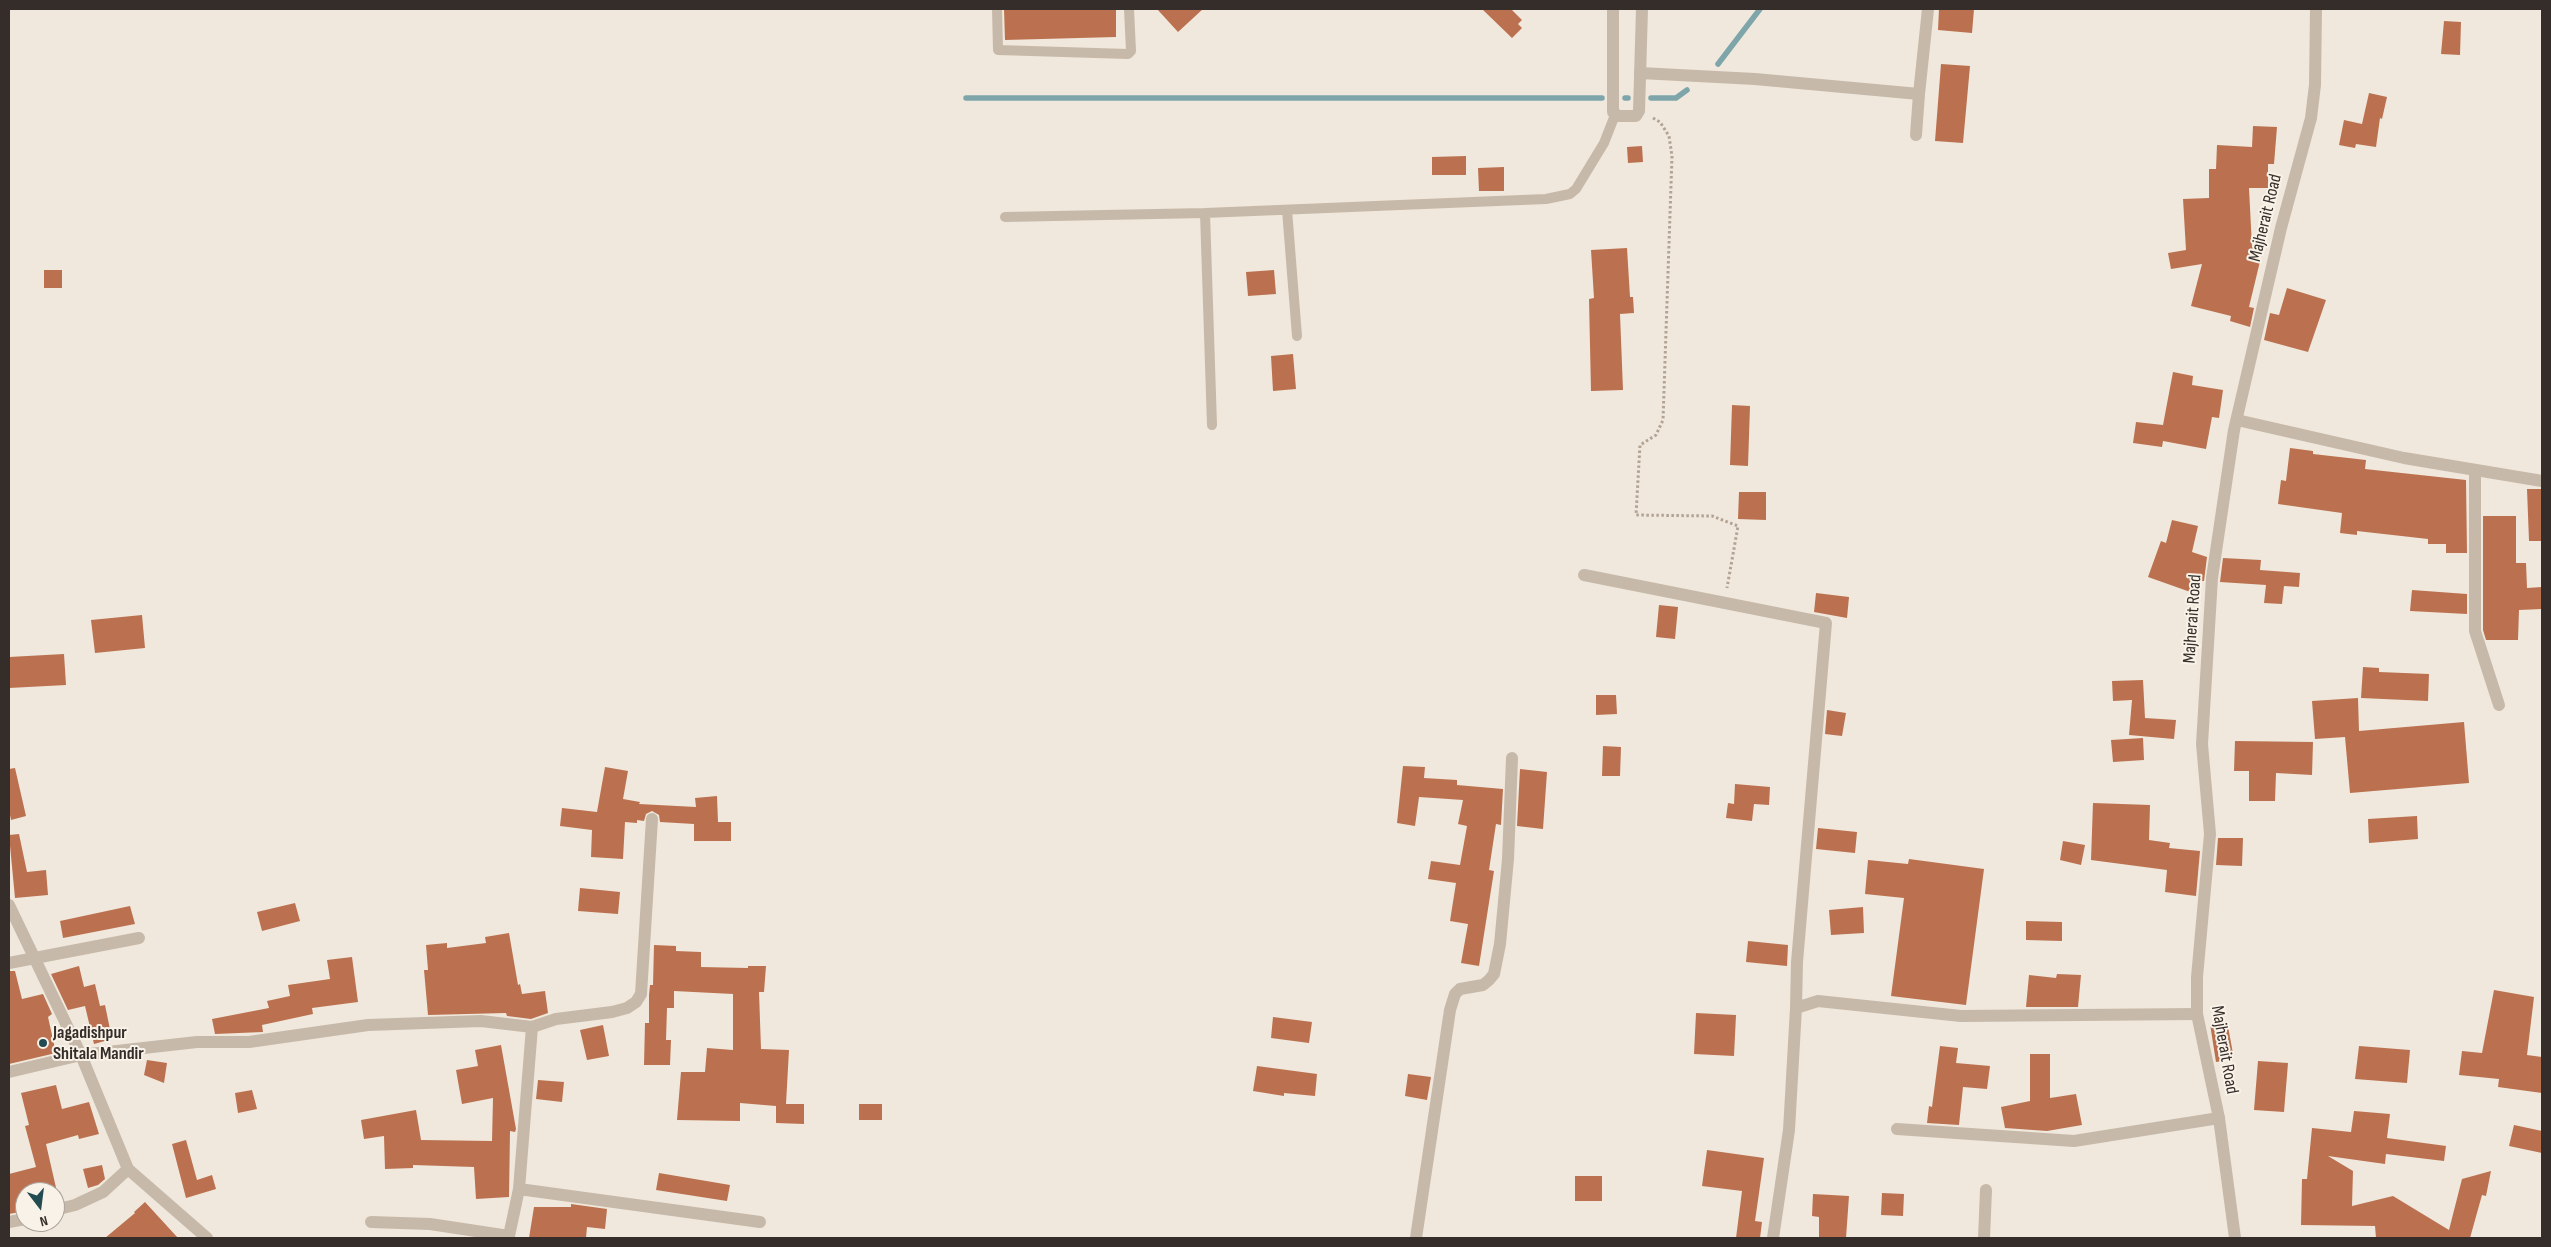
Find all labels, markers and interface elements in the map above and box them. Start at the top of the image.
street label: Majherait Road [2245,172,2287,264]
street label: Majherait Road [2179,574,2207,664]
street label: Majherait Road [2206,1004,2242,1096]
place label: Jagadishpur Shitala Mandir [53,1022,144,1064]
marker: Jagadishpur Shitala Mandir [37,1037,49,1049]
north arrow [15,1182,65,1232]
text: N [38,1212,50,1230]

